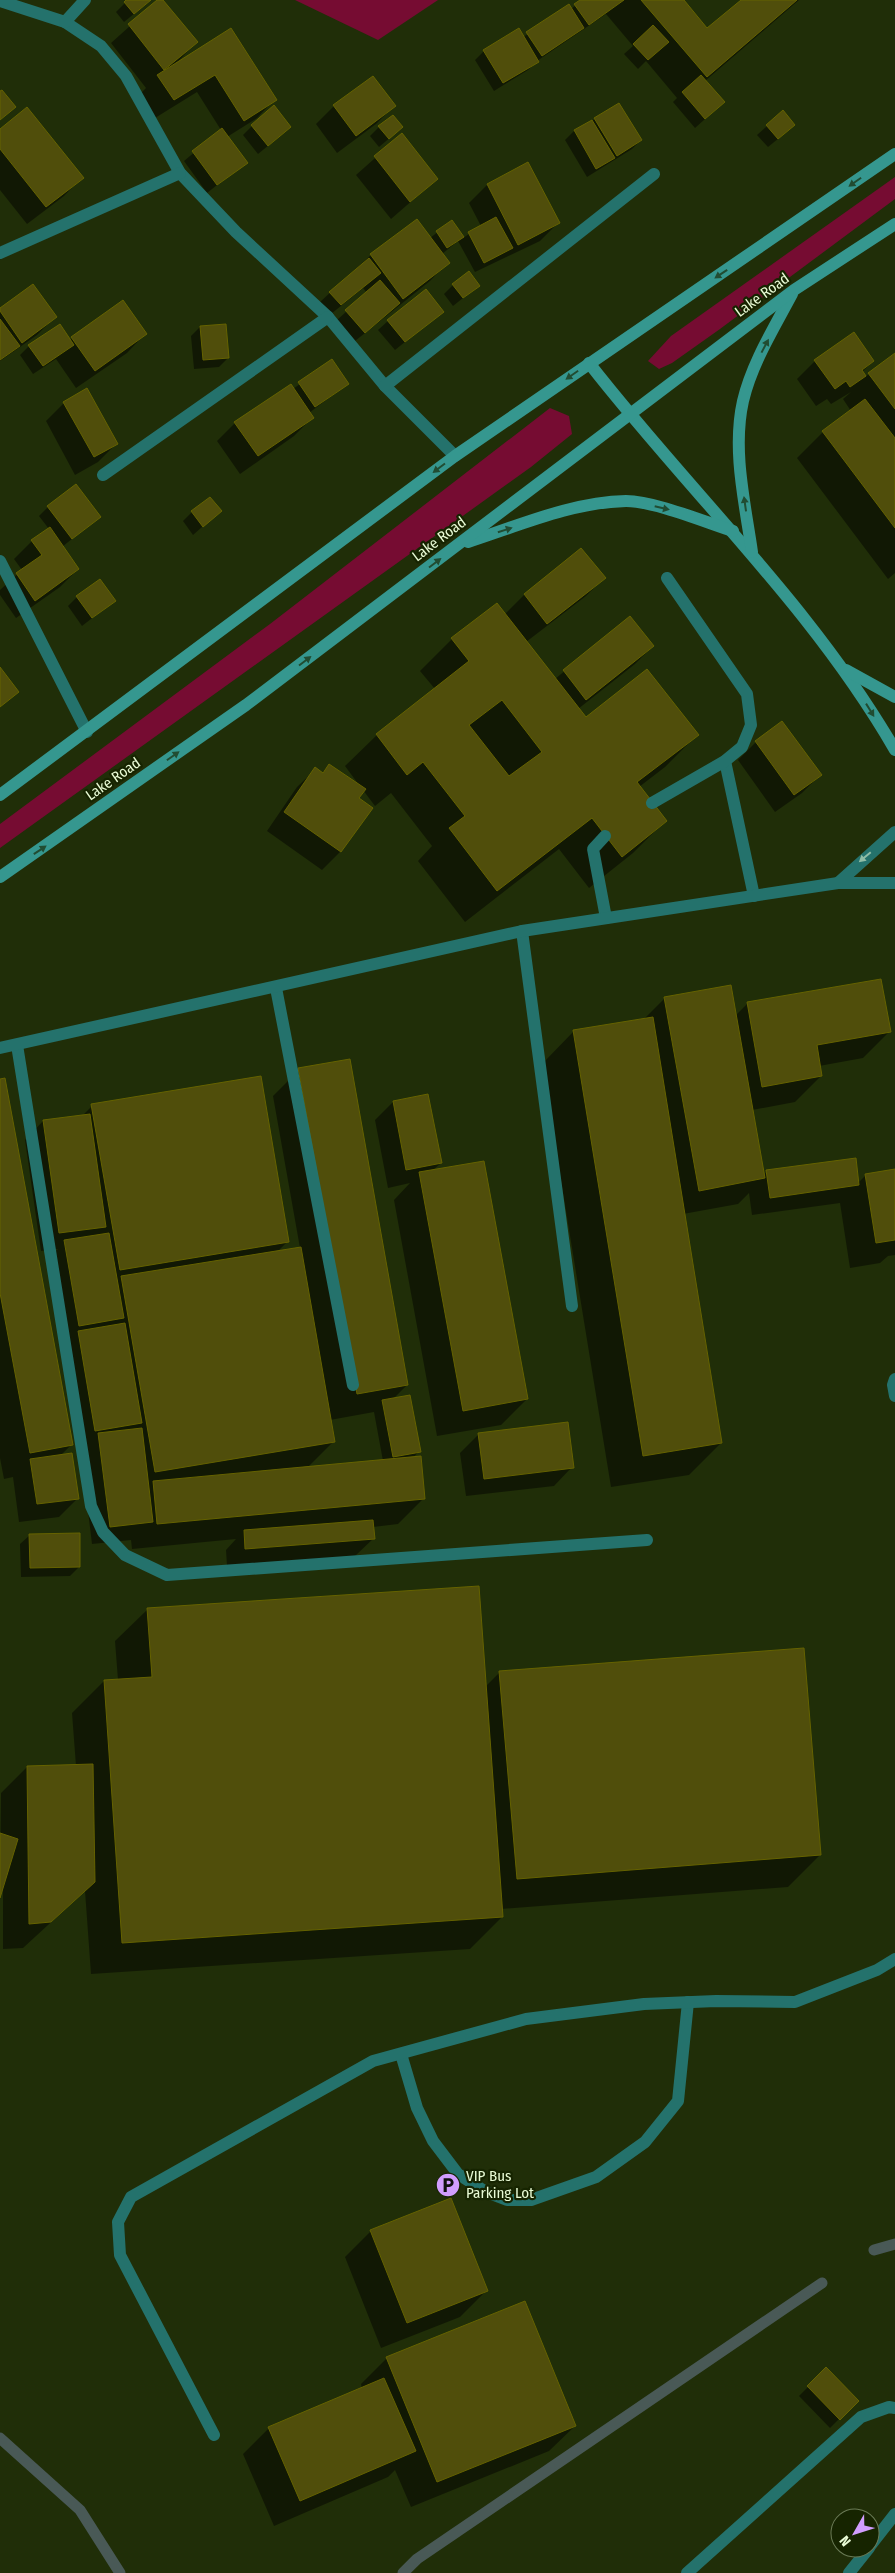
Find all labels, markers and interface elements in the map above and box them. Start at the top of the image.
one-way arrow [848,177,862,187]
one-way arrow [714,269,728,279]
street label: Lake Road [731,269,793,321]
one-way arrow [760,339,769,353]
one-way arrow [565,370,579,380]
one-way arrow [433,463,446,474]
one-way arrow [741,495,749,511]
one-way arrow [655,504,670,512]
street label: Lake Road [409,513,469,565]
one-way arrow [497,526,512,534]
one-way arrow [428,558,442,568]
one-way arrow [298,655,311,666]
one-way arrow [866,703,875,716]
one-way arrow [166,751,180,761]
street label: Lake Road [82,754,144,804]
one-way arrow [34,845,47,855]
one-way arrow [859,851,872,862]
place label: VIP Bus Parking Lot [466,2167,534,2202]
parking icon: VIP Bus Parking Lot [435,2172,461,2198]
north arrow [830,2508,880,2558]
text: N [836,2532,855,2549]

